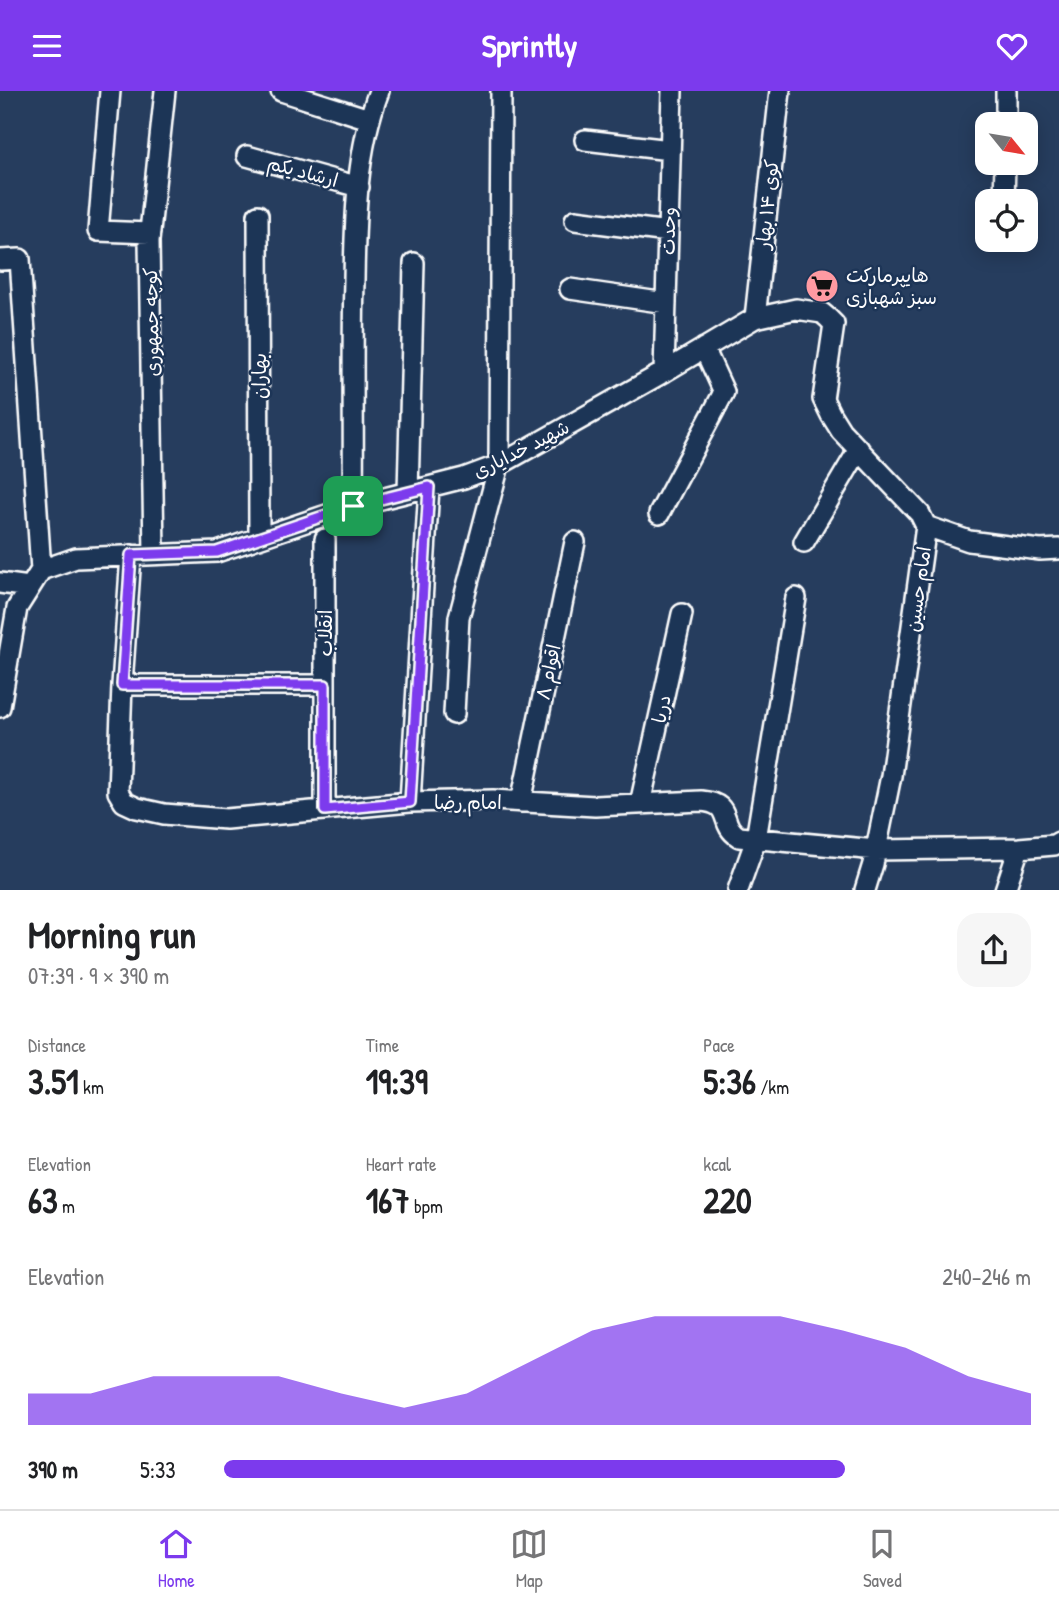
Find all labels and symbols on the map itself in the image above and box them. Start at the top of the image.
north arrow [975,112,1038,175]
street label: ارشاد یکم [264,149,341,195]
street label: کوی ۱۴ بهار [749,158,785,252]
street label: وحدت [655,207,681,255]
place label: هایپرمارکت سبز شهبازی [846,262,937,310]
street label: کوچه جمهوری [137,267,165,377]
supermarket icon: هایپرمارکت سبز شهبازی [803,267,841,305]
street label: بهاران [246,353,272,399]
street label: شهید خدایاری [468,414,574,484]
pin [323,476,383,536]
street label: امام حسین [899,544,939,634]
street label: انقلاب [312,610,338,656]
street label: اقوام ۸ [529,642,569,703]
street label: دریا [645,692,677,726]
street label: امام رضا [434,789,502,817]

